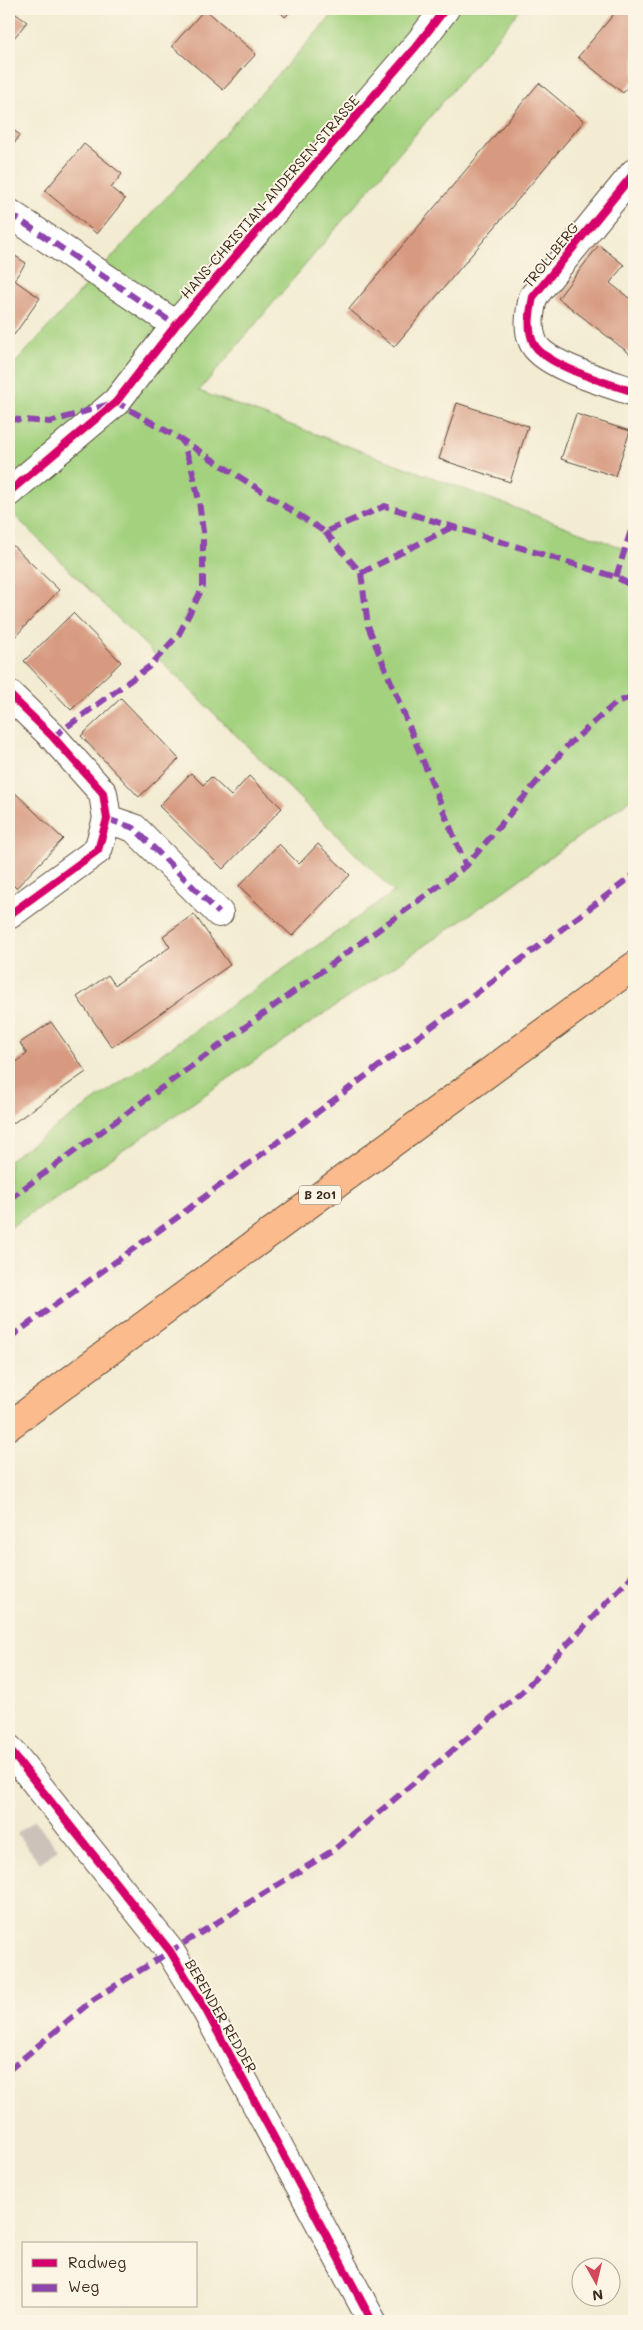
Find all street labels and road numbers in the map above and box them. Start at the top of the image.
street label: HANS-CHRISTIAN-ANDERSEN-STRASSE [176,91,363,302]
street label: TROLLBERG [518,218,583,291]
road number: B 201 [299,1186,341,1204]
street label: BERENDER REDDER [181,1955,262,2076]

